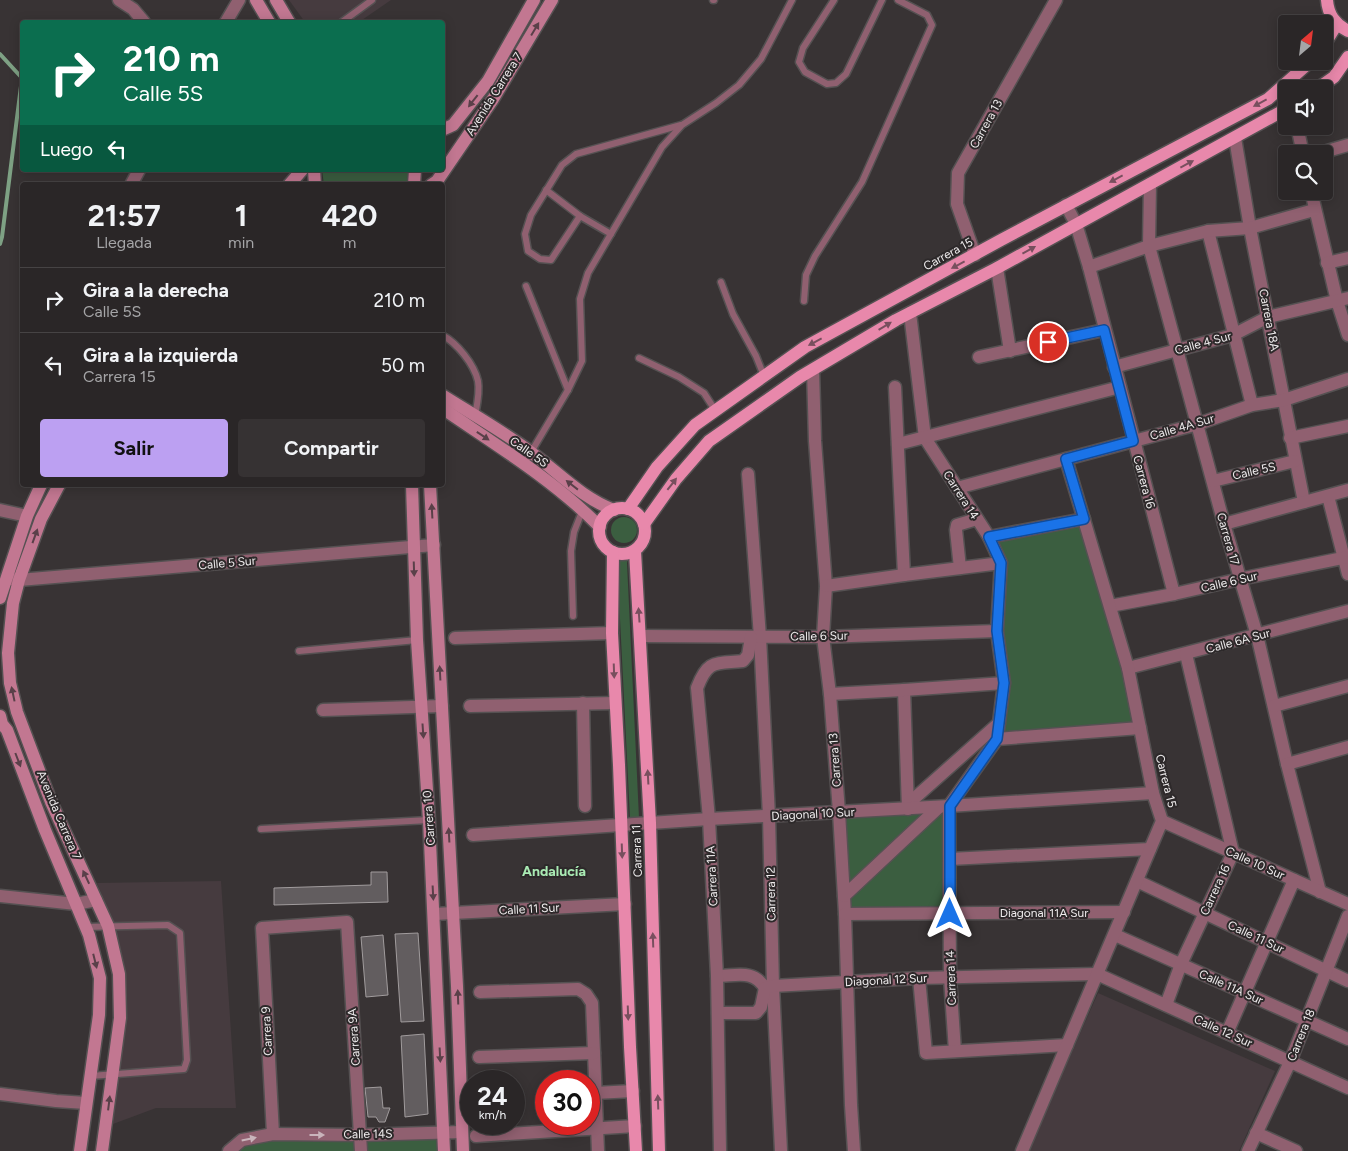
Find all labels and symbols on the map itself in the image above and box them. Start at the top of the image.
north arrow [1278,15,1332,70]
one-way arrow [531,22,540,35]
street label: Avenida Carrera 7 [463,49,525,138]
one-way arrow [467,95,478,108]
street label: Carrera 13 [967,97,1005,151]
one-way arrow [1253,99,1267,107]
one-way arrow [1180,160,1194,168]
one-way arrow [1109,175,1123,183]
street label: Carrera 15 [921,235,975,273]
one-way arrow [1021,246,1036,254]
one-way arrow [951,260,965,269]
street label: Carrera 18A [1256,288,1282,352]
pin [1027,321,1069,363]
one-way arrow [879,322,892,331]
street label: Calle 4 Sur [1173,329,1233,357]
one-way arrow [808,338,822,346]
street label: Calle 4A Sur [1148,411,1216,443]
one-way arrow [476,431,489,441]
street label: Calle 5S [507,434,551,470]
street label: Carrera 16 [1130,454,1158,510]
street label: Calle 5S [1231,459,1277,483]
street label: Carrera 14 [940,468,982,522]
one-way arrow [667,478,677,491]
one-way arrow [566,479,579,490]
one-way arrow [427,502,435,518]
street label: Carrera 17 [1214,511,1242,567]
one-way arrow [32,528,39,543]
street label: Calle 5 Sur [198,554,256,572]
one-way arrow [410,561,418,577]
street label: Calle 6 Sur [1199,569,1259,595]
one-way arrow [634,607,642,623]
street label: Calle 6A Sur [1205,626,1271,656]
street label: Calle 6 Sur [790,628,848,644]
one-way arrow [610,663,618,679]
one-way arrow [435,665,443,681]
one-way arrow [9,686,17,701]
one-way arrow [419,723,427,739]
street label: Carrera 13 [826,733,844,787]
one-way arrow [14,753,22,768]
street label: Carrera 15 [1153,753,1179,809]
street label: Avenida Carrera 7 [34,768,84,862]
one-way arrow [643,769,651,785]
street label: Carrera 10 [420,790,438,846]
street label: Diagonal 10 Sur [771,805,855,823]
street label: Carrera 11 [629,825,645,877]
one-way arrow [444,827,452,843]
one-way arrow [619,843,627,859]
street label: Calle 10 Sur [1223,844,1287,882]
street label: Carrera 11A [703,845,721,907]
street label: Carrera 16 [1197,862,1233,918]
district label: Andalucía [522,863,586,880]
street label: Carrera 12 [764,867,778,921]
one-way arrow [81,870,89,884]
one-way arrow [429,885,437,901]
position arrow [923,887,975,939]
street label: Calle 11 Sur [498,900,560,918]
street label: Diagonal 11A Sur [1000,906,1088,920]
street label: Calle 11 Sur [1226,918,1286,956]
one-way arrow [649,932,657,948]
street label: Carrera 14 [943,950,959,1006]
one-way arrow [91,953,99,968]
street label: Calle 11A Sur [1197,967,1265,1007]
street label: Diagonal 12 Sur [845,971,927,989]
one-way arrow [453,989,461,1005]
one-way arrow [625,1005,633,1021]
street label: Carrera 9 [259,1006,275,1056]
street label: Carrera 18 [1284,1007,1318,1063]
street label: Carrera 9A [345,1008,363,1066]
street label: Calle 12 Sur [1192,1012,1254,1050]
one-way arrow [436,1048,444,1064]
speed limit sign: 30 [535,1070,600,1135]
one-way arrow [105,1094,113,1110]
one-way arrow [654,1094,662,1110]
street label: Calle 14S [343,1127,393,1141]
one-way arrow [309,1131,325,1139]
one-way arrow [242,1135,257,1143]

